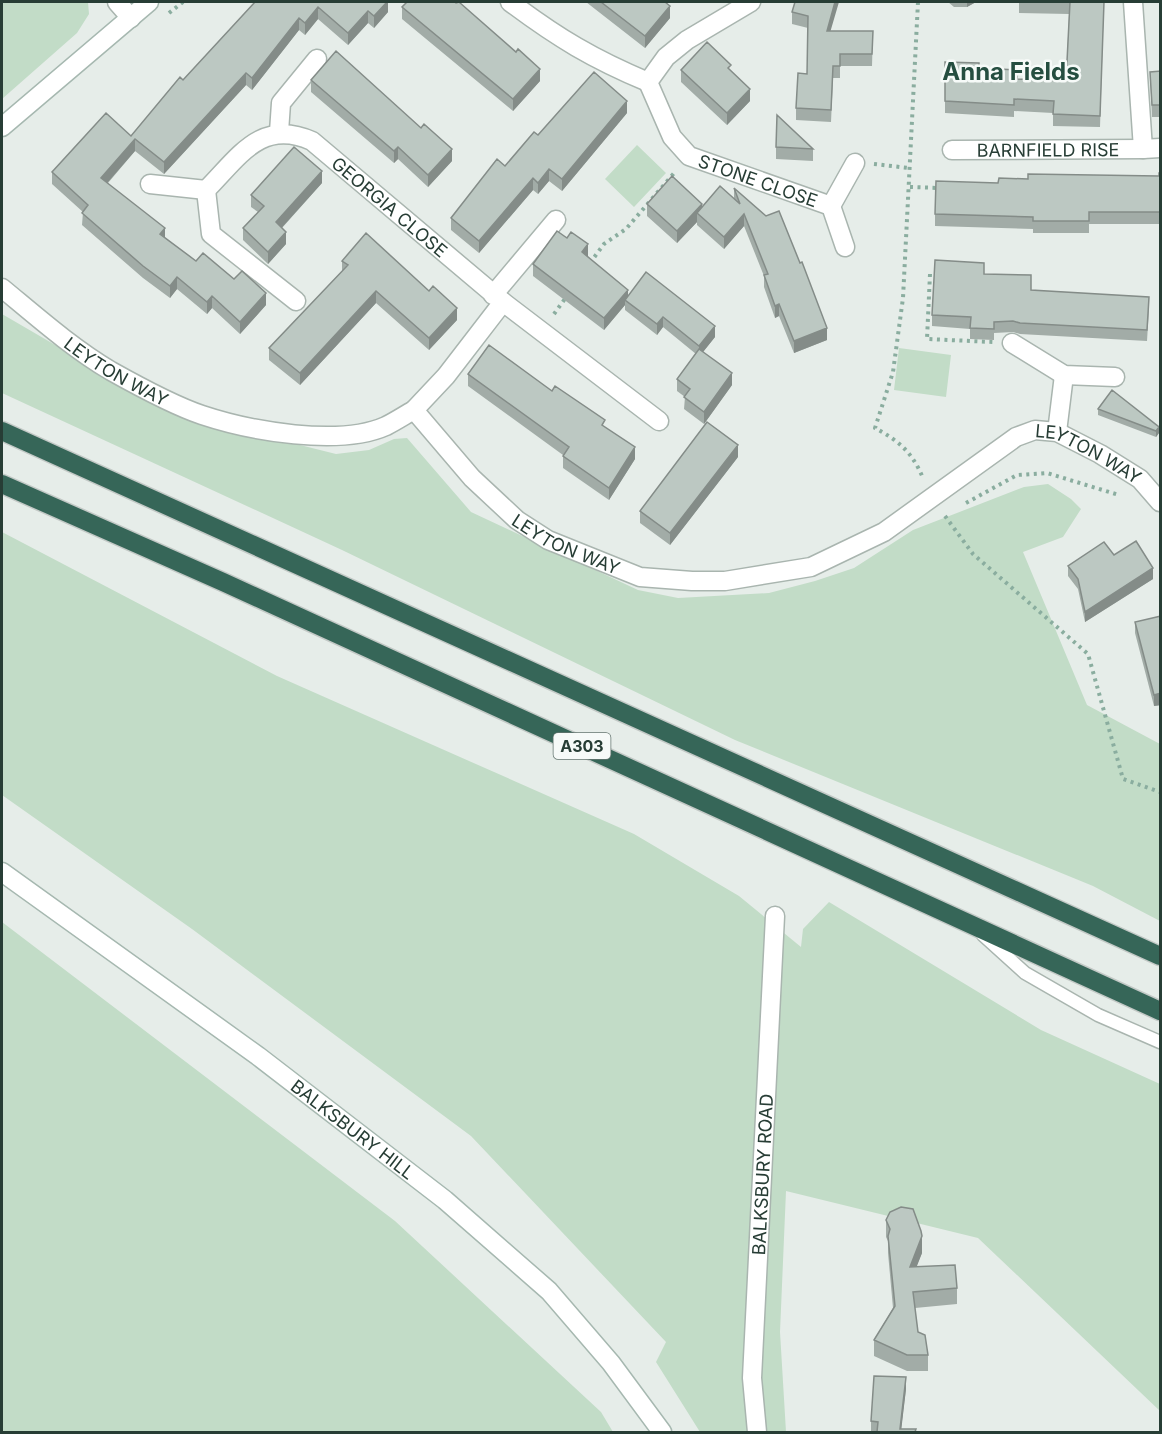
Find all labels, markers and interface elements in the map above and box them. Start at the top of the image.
district label: Anna Fields [942,57,1080,86]
street label: BARNFIELD RISE [977,139,1119,160]
street label: STONE CLOSE [696,150,820,211]
street label: GEORGIA CLOSE [328,152,452,261]
street label: LEYTON WAY [60,332,172,410]
street label: LEYTON WAY [1034,420,1145,488]
street label: LEYTON WAY [508,509,623,578]
road number: A303 [554,733,610,759]
street label: BALKSBURY HILL [287,1075,419,1183]
street label: BALKSBURY ROAD [748,1093,777,1256]

